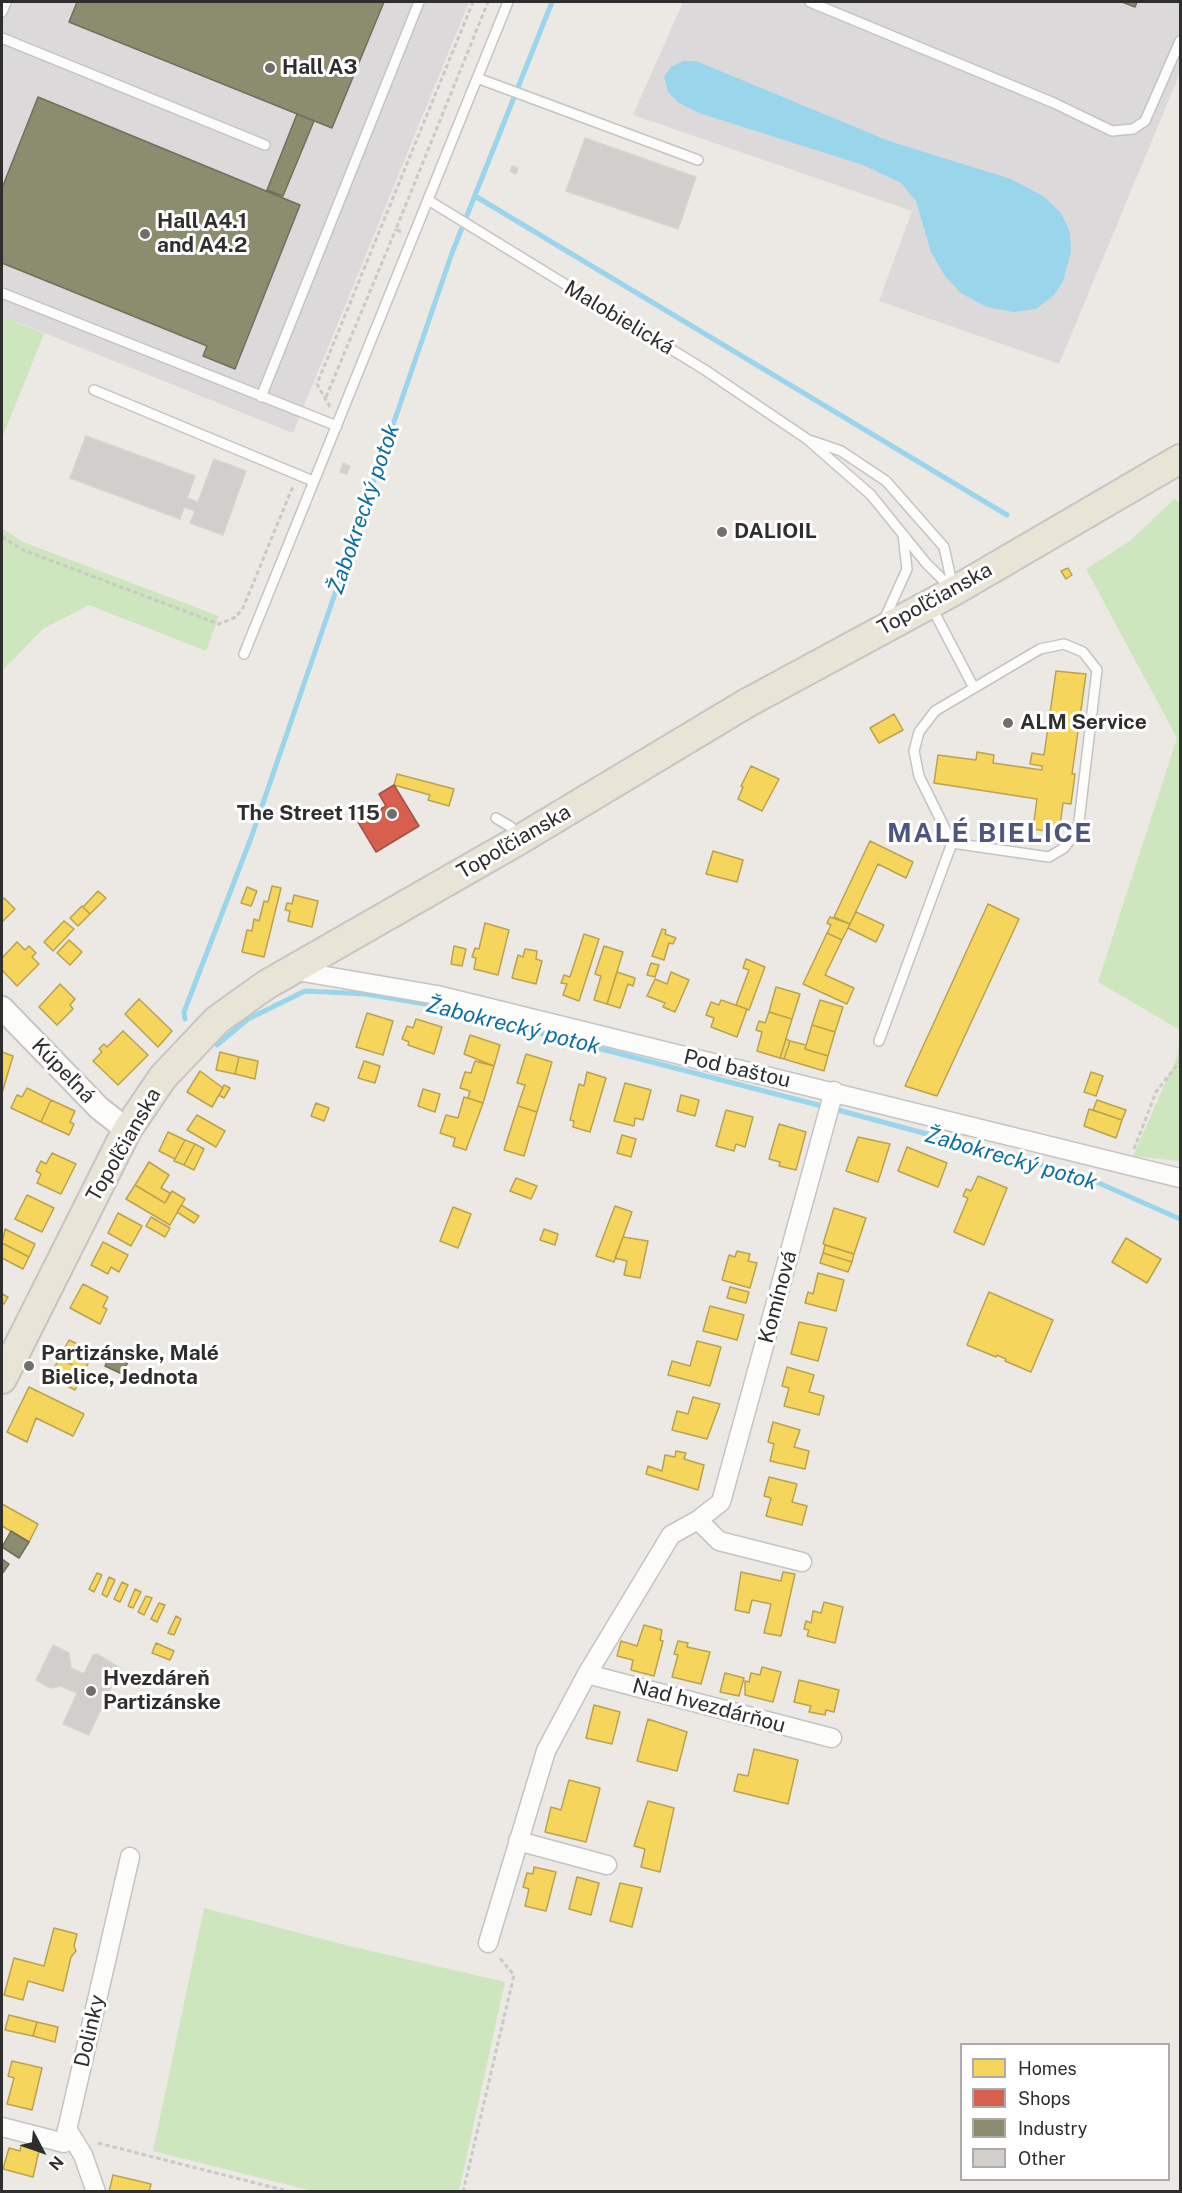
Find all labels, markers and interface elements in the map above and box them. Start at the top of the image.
place label: Hall A3 [282,55,357,81]
marker: Hall A3 [263,61,277,75]
place label: Hall A4.1 and A4.2 [157,209,247,259]
marker: Hall A4.1 and A4.2 [138,227,152,241]
street label: Malobielická [560,275,678,361]
water label: Žabokrecký potok [323,421,405,597]
place label: DALIOIL [734,519,817,545]
marker: DALIOIL [715,525,729,539]
street label: Topoľčianska [873,557,997,641]
place label: ALM Service [1020,710,1147,736]
marker: ALM Service [1001,716,1015,730]
street label: Topoľčianska [453,799,575,885]
place label: The Street 115 [237,801,380,827]
marker: The Street 115 [385,807,399,821]
district label: MALÉ BIELICE [887,818,1093,850]
water label: Žabokrecký potok [423,992,603,1060]
street label: Kúpeľná [26,1033,100,1109]
street label: Pod baštou [681,1044,793,1094]
street label: Topoľčianska [81,1084,167,1206]
water label: Žabokrecký potok [922,1122,1100,1196]
street label: Komínová [754,1248,802,1346]
place label: Partizánske, Malé Bielice, Jednota [41,1341,219,1391]
marker: Partizánske, Malé Bielice, Jednota [22,1359,36,1373]
place label: Hvezdáreň Partizánske [103,1666,221,1716]
street label: Nad hvezdárňou [630,1673,788,1739]
marker: Hvezdáreň Partizánske [84,1684,98,1698]
street label: Dolinky [69,1992,111,2070]
legend [960,2043,1170,2181]
text: Homes [1018,2058,1077,2079]
text: Shops [1018,2088,1070,2109]
text: Industry [1018,2118,1087,2139]
north arrow [12,2121,72,2181]
text: Other [1018,2148,1066,2169]
text: N [45,2152,67,2174]

